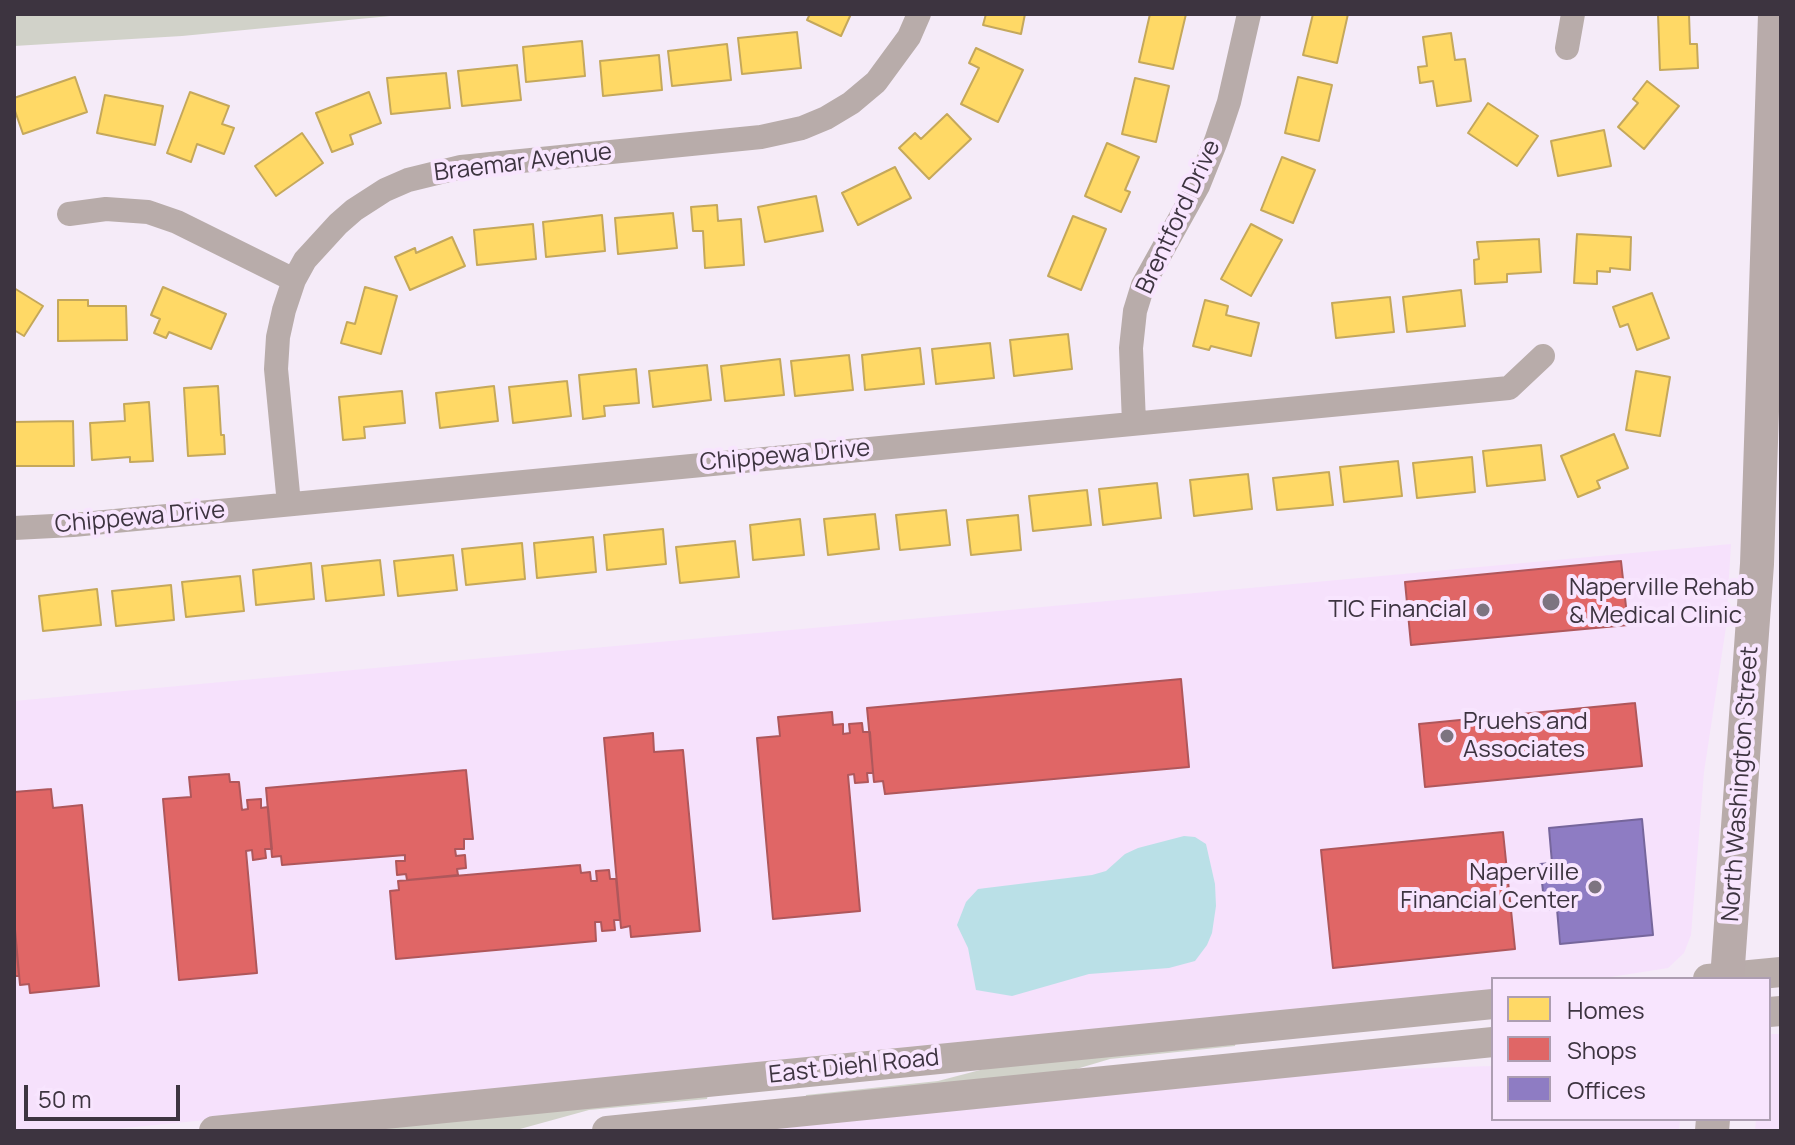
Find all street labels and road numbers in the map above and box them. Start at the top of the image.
street label: Brentford Drive [1131,135,1227,299]
street label: Braemar Avenue [432,138,614,188]
street label: Chippewa Drive [699,434,871,478]
street label: Chippewa Drive [54,496,226,540]
street label: North Washington Street [1717,645,1765,923]
street label: East Diehl Road [767,1044,941,1090]

